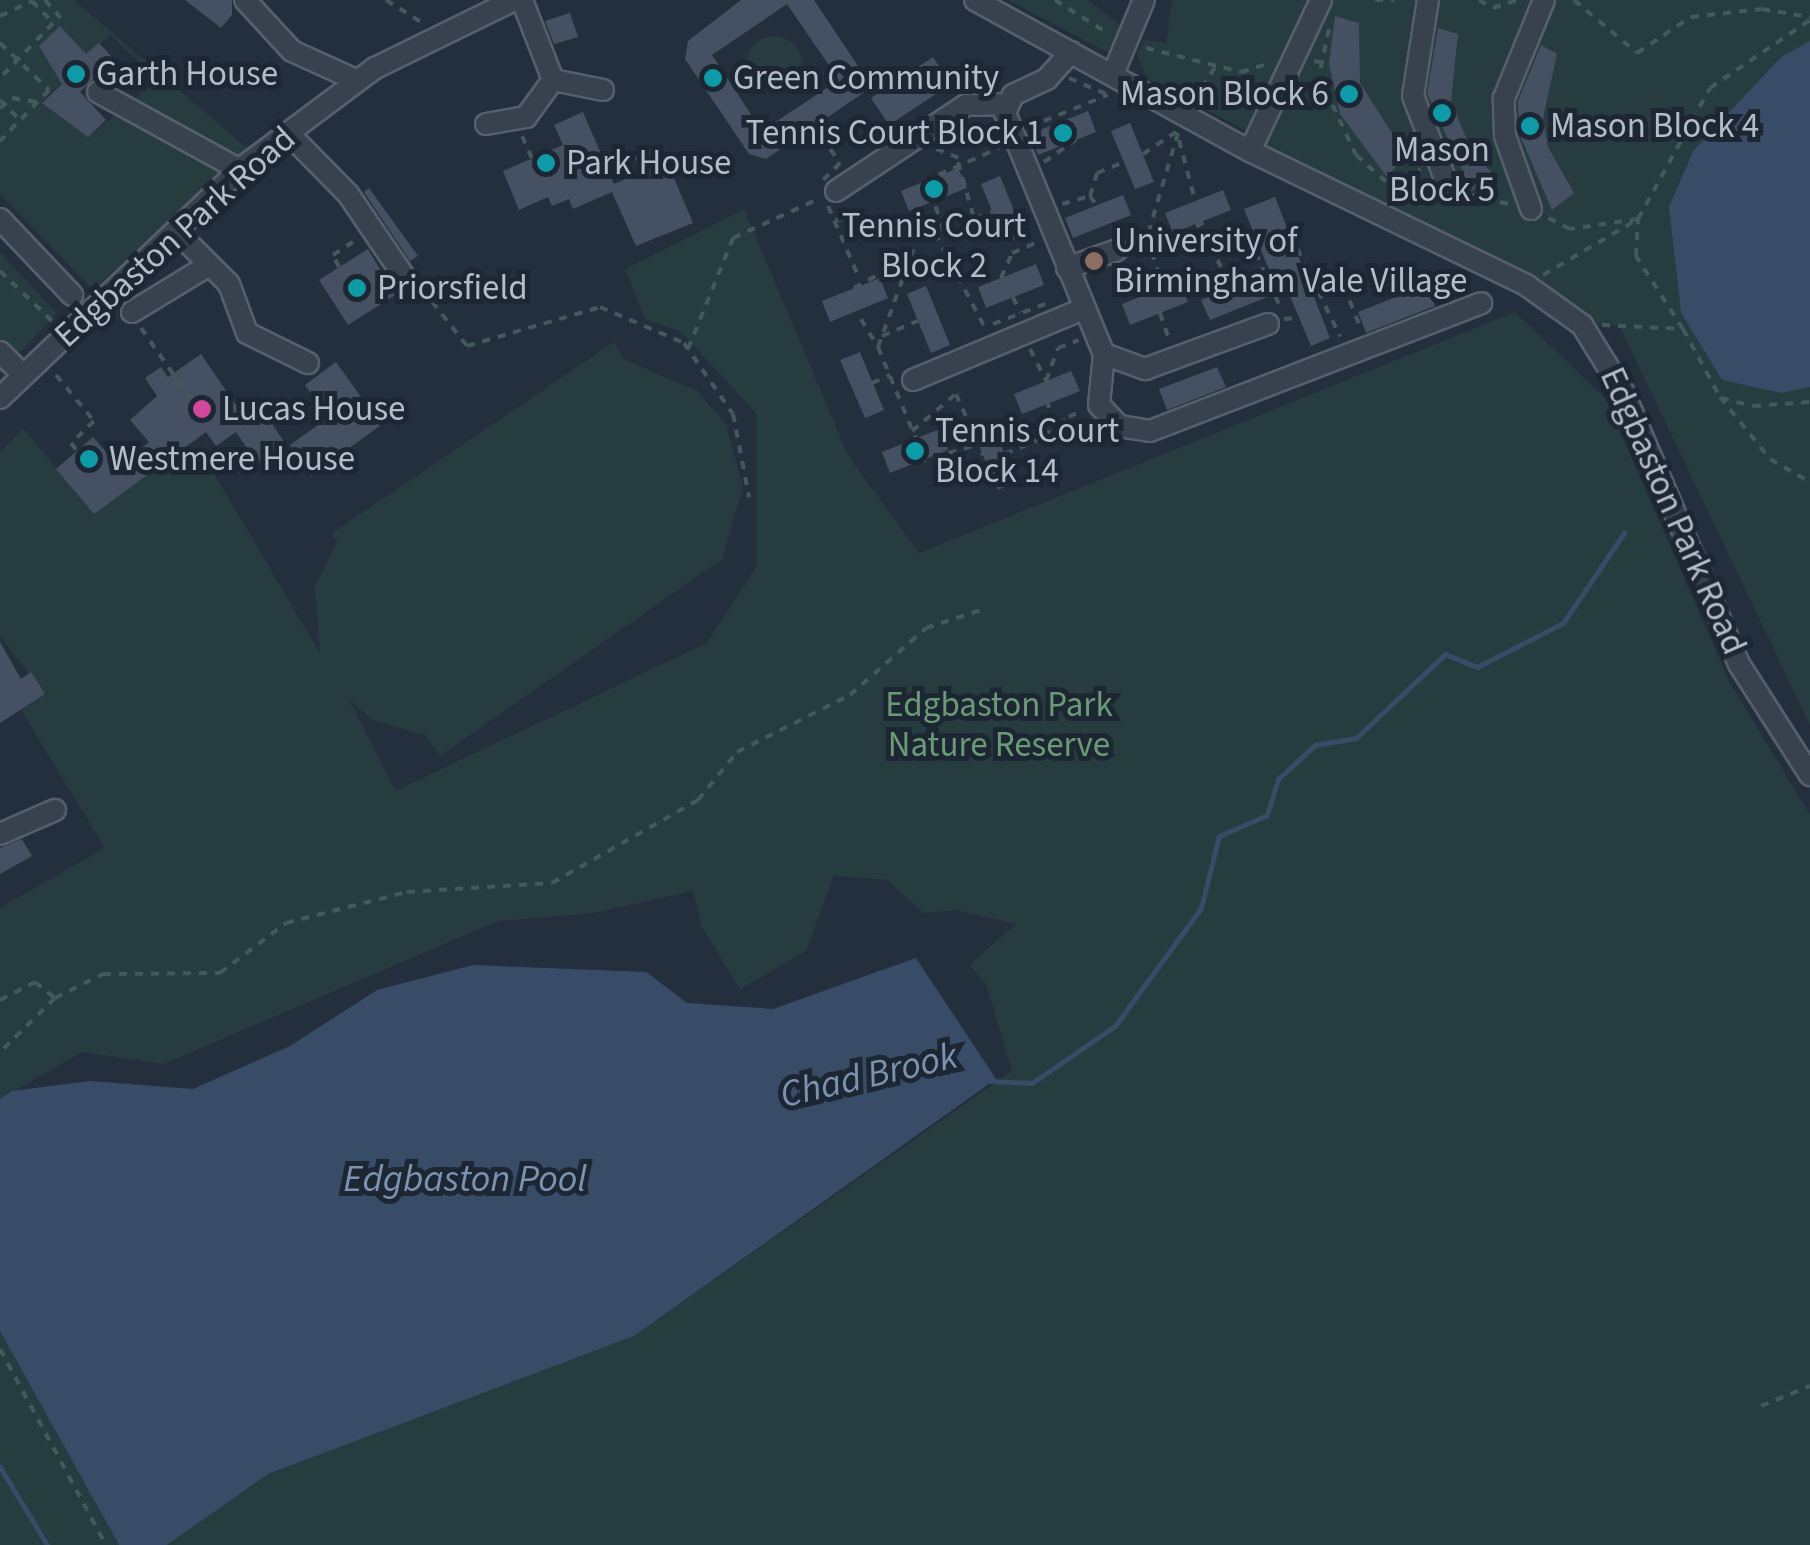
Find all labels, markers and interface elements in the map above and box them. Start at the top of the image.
place label: Garth House [96,53,278,95]
place label: Green Community [733,57,999,99]
marker: Garth House [65,63,87,85]
marker: Green Community [702,67,724,89]
place label: Mason Block 6 [1120,73,1329,115]
marker: Mason Block 6 [1338,83,1360,105]
marker: Mason Block 5 [1431,102,1453,124]
place label: Mason Block 4 [1550,105,1759,147]
place label: Tennis Court Block 1 [746,112,1043,154]
marker: Mason Block 4 [1519,115,1541,137]
street label: Edgbaston Park Road [46,118,304,356]
marker: Tennis Court Block 1 [1052,122,1074,144]
place label: Mason Block 5 [1389,129,1495,211]
place label: Park House [566,142,731,184]
marker: Park House [535,152,557,174]
marker: Tennis Court Block 2 [923,178,945,200]
place label: Tennis Court Block 2 [842,205,1026,287]
place label: University of Birmingham Vale Village [1114,220,1467,302]
marker: University of Birmingham Vale Village [1083,250,1105,272]
place label: Priorsfield [377,267,528,309]
marker: Priorsfield [346,277,368,299]
street label: Edgbaston Park Road [1591,361,1755,661]
place label: Lucas House [222,388,405,430]
marker: Lucas House [191,398,213,420]
place label: Tennis Court Block 14 [935,410,1119,492]
place label: Westmere House [109,438,355,480]
marker: Tennis Court Block 14 [904,440,926,462]
marker: Westmere House [78,448,100,470]
park label: Edgbaston Park Nature Reserve [885,684,1113,766]
water label: Chad Brook [776,1033,962,1119]
water label: Edgbaston Pool [343,1157,587,1203]

